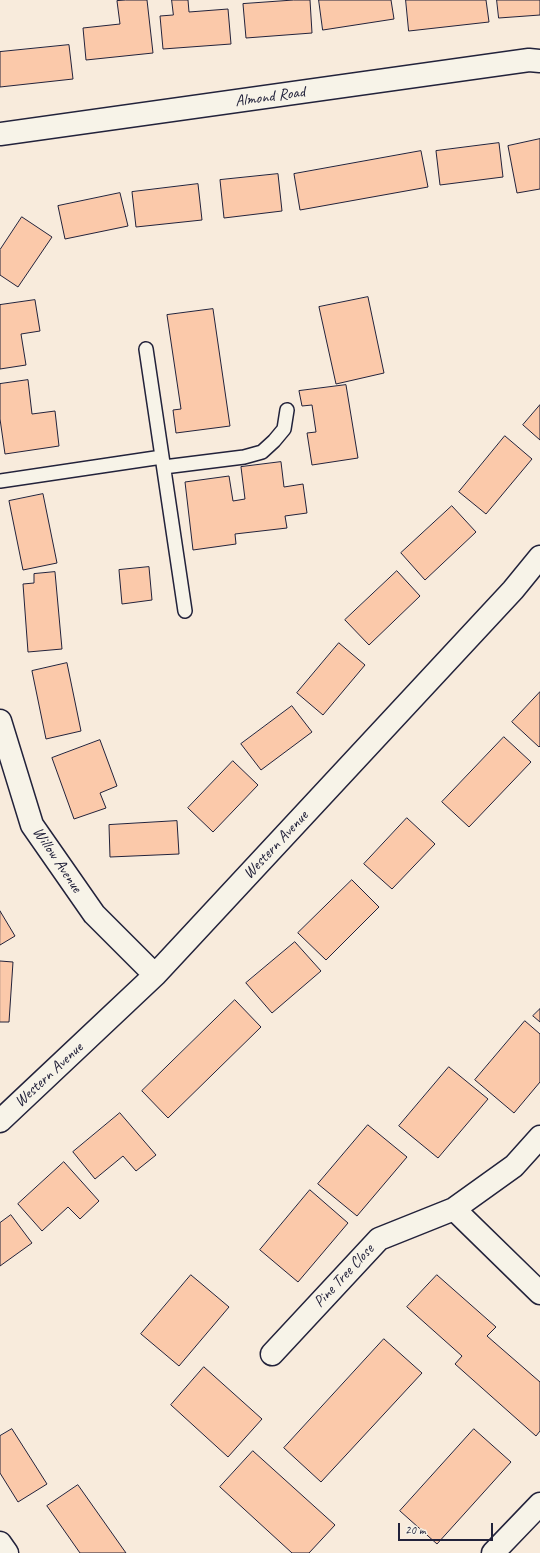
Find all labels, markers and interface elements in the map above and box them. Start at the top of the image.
street label: Almond Road [234,83,306,111]
street label: Western Avenue [240,807,312,883]
street label: Willow Avenue [28,824,86,896]
street label: Western Avenue [11,1039,87,1111]
street label: Pine Tree Close [310,1240,378,1312]
scale bar [400,1515,495,1541]
text: 20 m [405,1522,425,1538]

